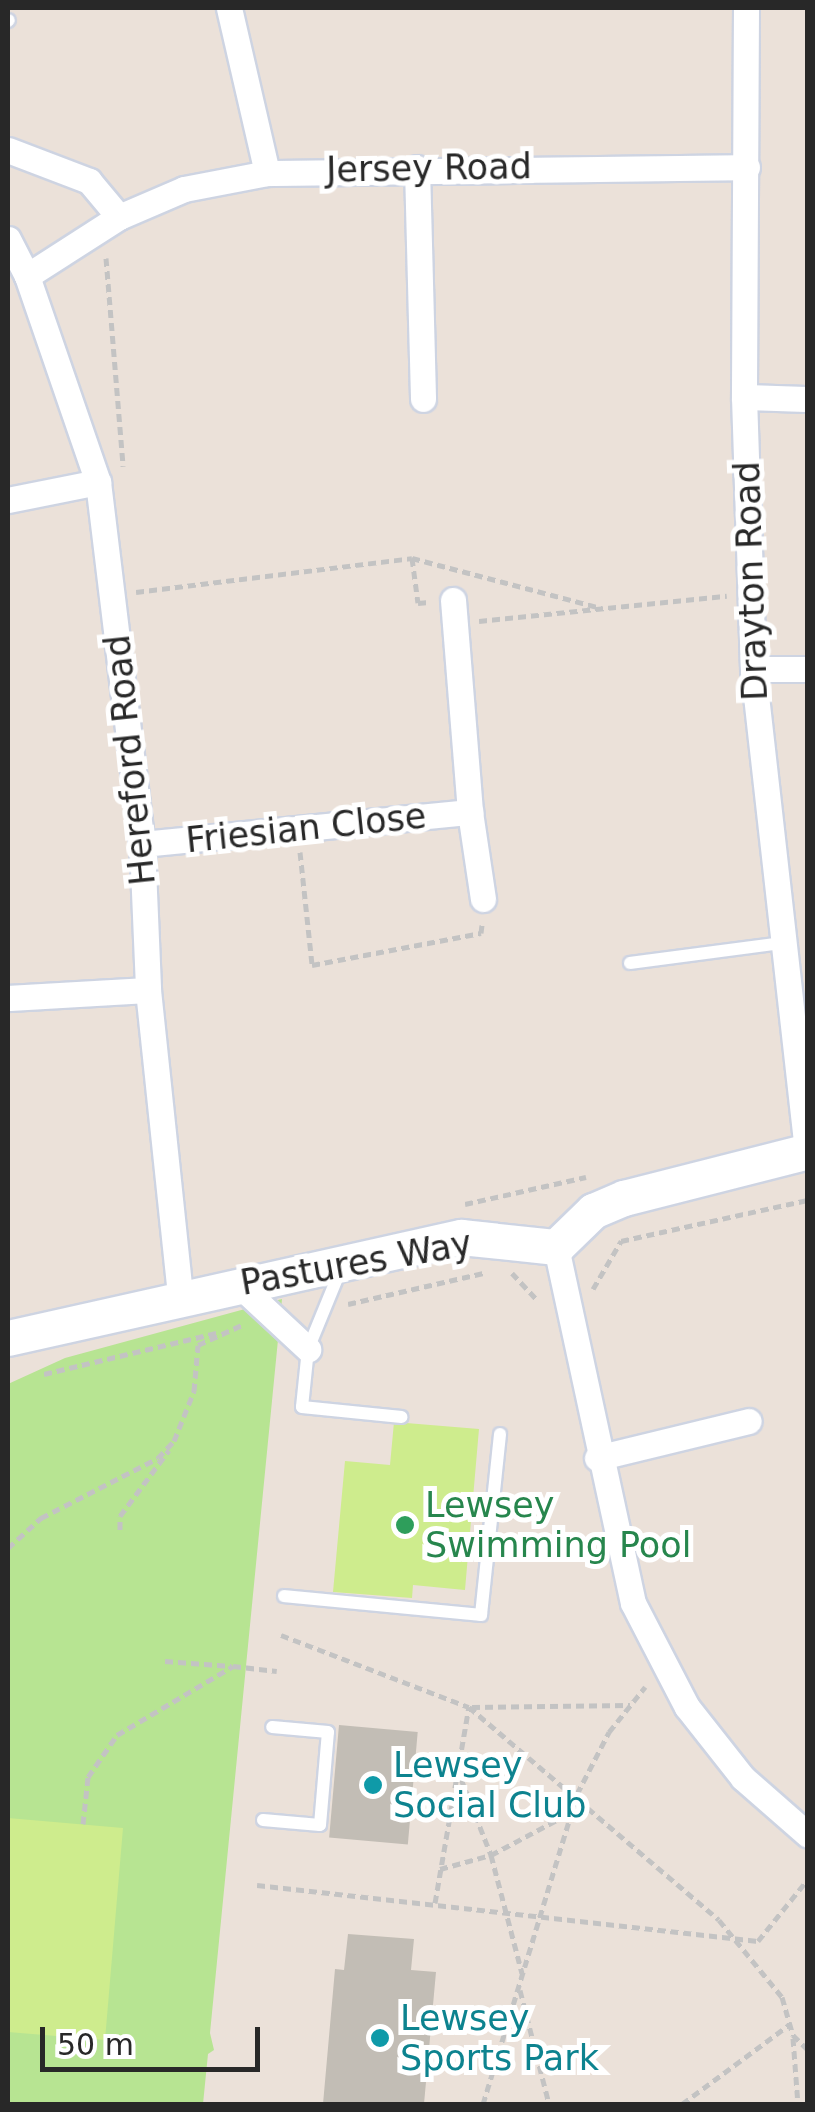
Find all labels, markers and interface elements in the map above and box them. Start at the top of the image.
street label: Jersey Road [326,145,532,191]
street label: Drayton Road [726,460,776,702]
street label: Hereford Road [96,633,164,887]
street label: Friesian Close [184,795,428,861]
street label: Pastures Way [237,1222,475,1304]
place label: Lewsey Swimming Pool [425,1484,691,1566]
marker: Lewsey Swimming Pool [394,1514,416,1536]
place label: Lewsey Social Club [393,1744,586,1826]
marker: Lewsey Social Club [362,1774,384,1796]
place label: Lewsey Sports Park [400,1997,599,2079]
scale bar [45,2007,265,2069]
text: 50 m [57,2027,134,2062]
marker: Lewsey Sports Park [369,2027,391,2049]

